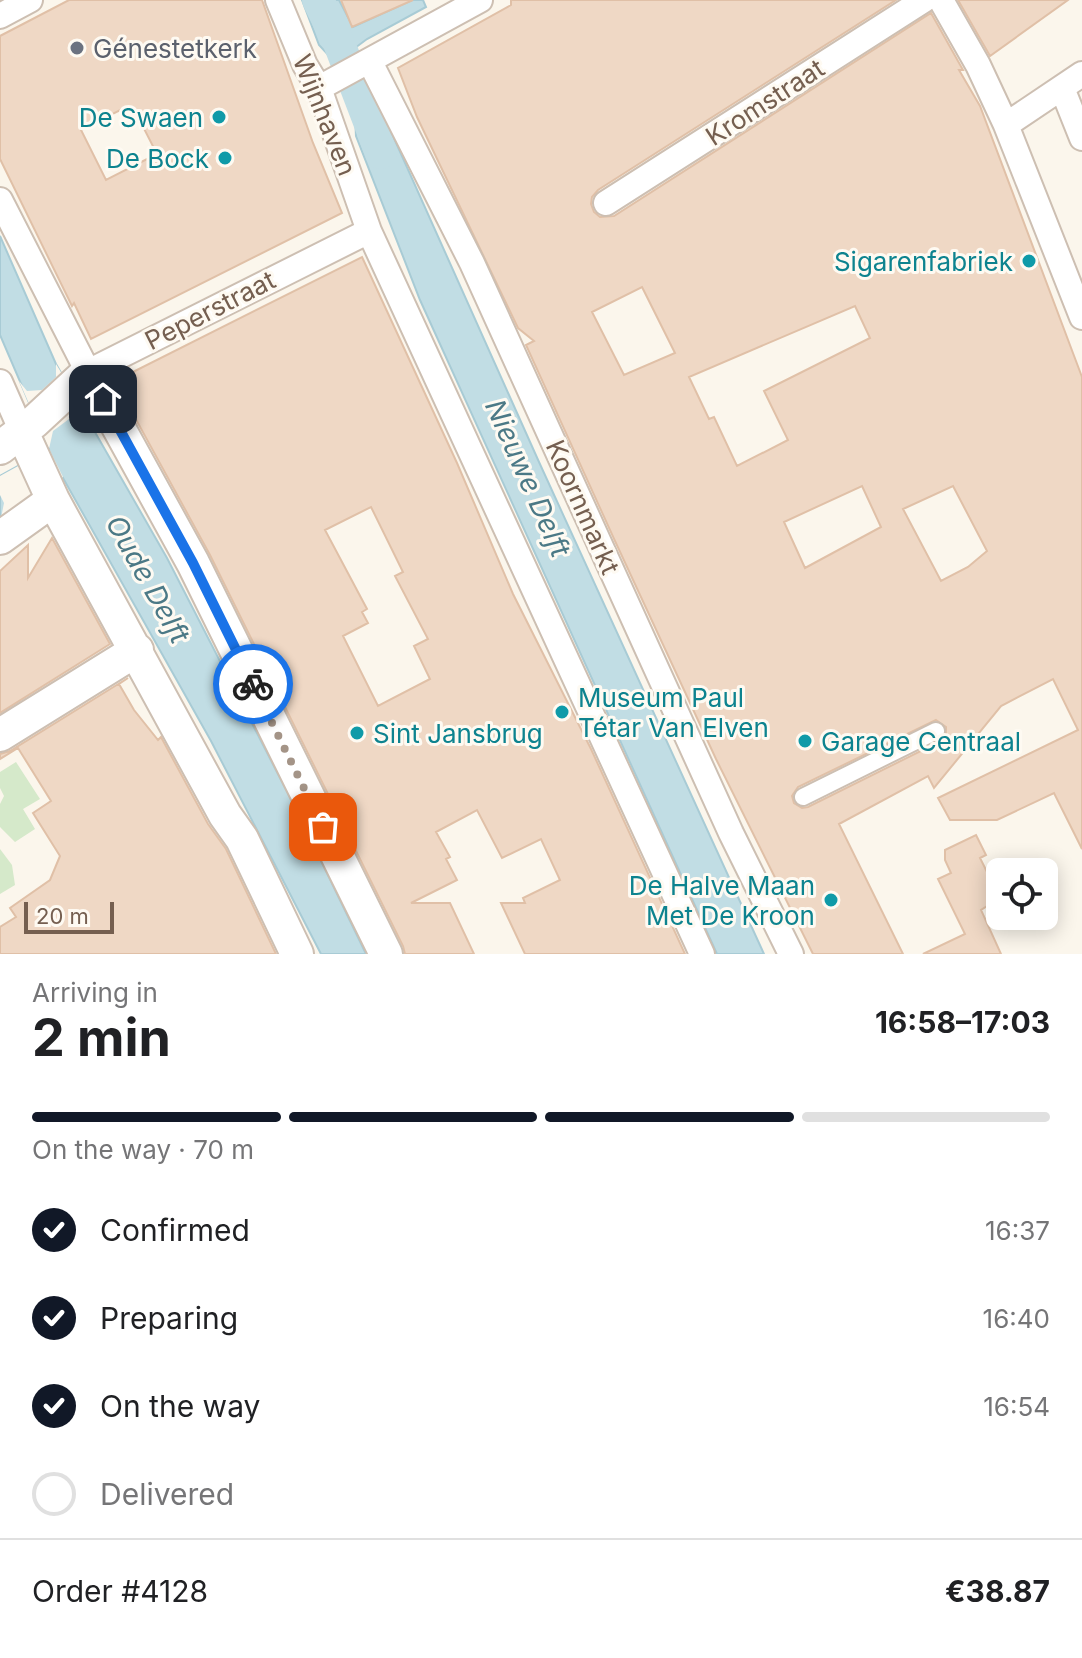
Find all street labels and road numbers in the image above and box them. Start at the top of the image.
street label: Wijnhaven [287,50,363,180]
street label: Kromstraat [700,52,830,152]
street label: Peperstraat [140,264,280,356]
street label: Koornmarkt [540,435,626,579]

